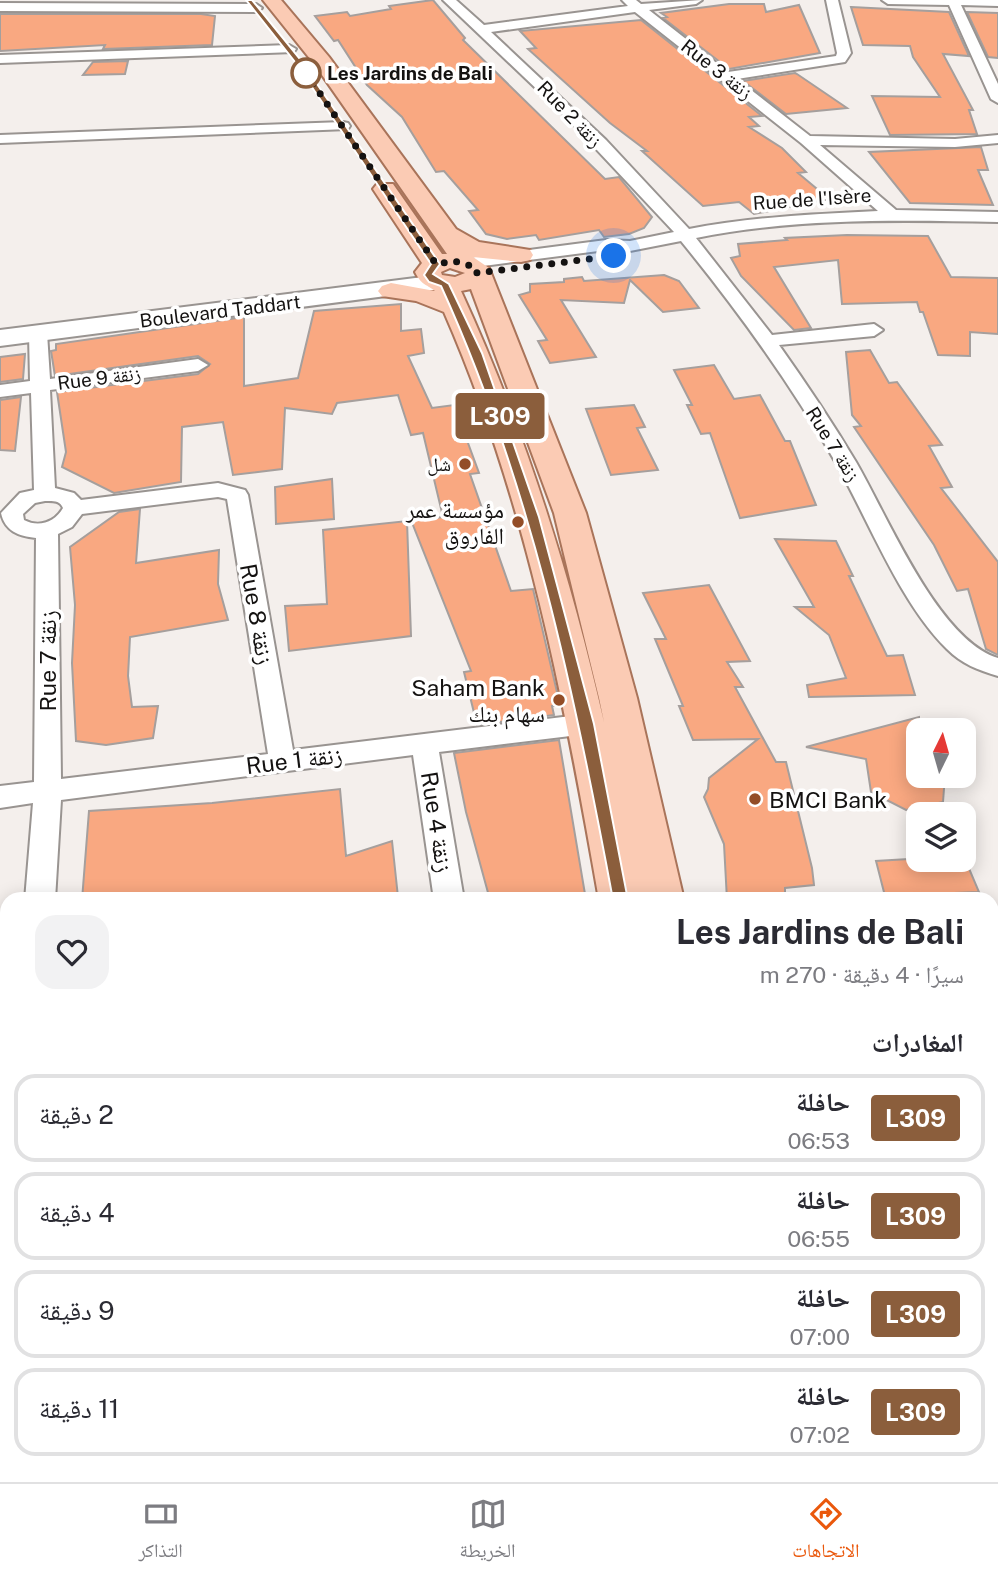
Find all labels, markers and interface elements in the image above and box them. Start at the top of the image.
street label: Rue 3 زنقة [676,34,757,104]
marker: Les Jardins de Bali [291,58,321,88]
place label: Les Jardins de Bali [327,62,493,84]
street label: Rue 2 زنقة [532,76,607,152]
street label: Rue de l'Isère [752,184,872,214]
your location [596,238,631,273]
street label: Boulevard Taddart [138,290,302,332]
street label: Rue 9 زنقة [56,362,142,395]
line badge: L309 [451,393,549,439]
text: L309 [470,402,530,430]
street label: Rue 7 زنقة [801,403,864,486]
place label: شل [427,453,451,476]
marker: شل [457,456,473,472]
place label: مؤسسة عمر الفاروق [405,496,504,550]
marker: مؤسسة عمر الفاروق [510,514,526,530]
street label: Rue 8 زنقة [235,561,279,667]
street label: Rue 7 زنقة [34,610,61,712]
place label: Saham Bank سهام بنك [411,674,545,730]
marker: Saham Bank سهام بنك [551,692,567,708]
north arrow [906,718,976,788]
map controls [906,718,976,872]
street label: Rue 1 زنقة [244,741,344,779]
street label: Rue 4 زنقة [416,770,458,874]
place label: BMCI Bank [769,786,887,813]
marker: BMCI Bank [747,791,763,807]
button: layers [906,802,976,872]
text: Les Jardins de Bali [676,913,964,951]
button: heart [35,915,109,989]
text: سيرًا · 4 دقيقة · 270 m [760,961,964,988]
text: المغادرات [872,1027,964,1058]
text: حافلة [796,1086,850,1117]
text: 2 دقيقة [39,1099,114,1130]
text: L309 [885,1104,946,1132]
text: 06:53 [787,1127,850,1154]
text: حافلة [796,1184,850,1215]
text: 4 دقيقة [39,1197,115,1228]
text: L309 [885,1202,946,1230]
text: 06:55 [787,1225,850,1252]
text: حافلة [796,1282,850,1313]
text: 9 دقيقة [39,1295,114,1326]
text: L309 [885,1300,946,1328]
text: 07:00 [789,1323,850,1350]
text: حافلة [796,1380,850,1411]
text: 11 دقيقة [39,1393,119,1424]
text: L309 [885,1398,946,1426]
text: 07:02 [790,1421,850,1448]
tab: التذاكر [138,1495,183,1569]
tab: الخريطة [460,1495,515,1569]
tab: الاتجاهات [792,1495,860,1569]

